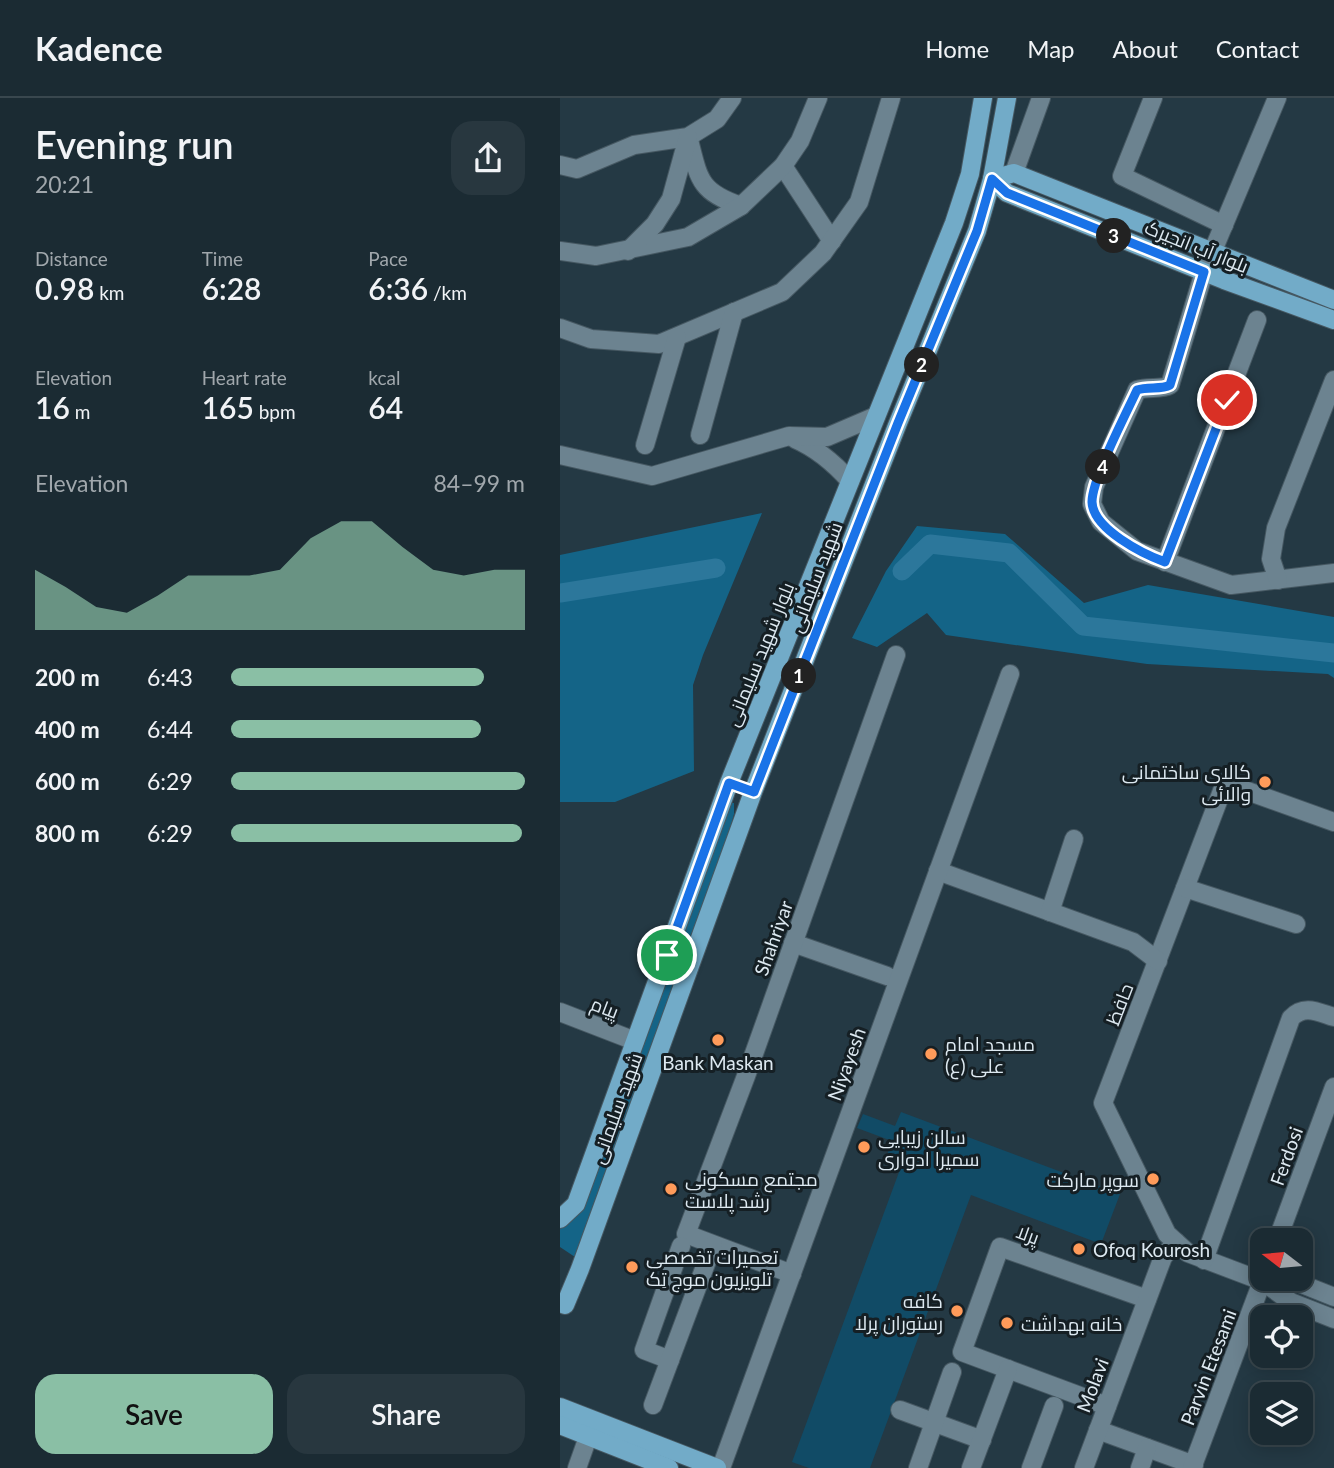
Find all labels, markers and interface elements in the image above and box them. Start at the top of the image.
text: Kadence [35,28,163,68]
text: Home [925,34,989,63]
text: Map [1027,34,1075,63]
text: About [1113,34,1178,63]
text: Contact [1216,34,1299,63]
text: Evening run [35,121,234,167]
button: share [451,121,525,195]
text: 20:21 [35,170,94,198]
street label: بلوار آب انجیرک [1141,215,1252,278]
pin: 3 [1096,218,1132,254]
text: 3 [1108,224,1119,247]
text: Distance [35,247,108,270]
text: Time [202,247,243,270]
text: Pace [368,247,408,270]
text: 0.98 [35,270,94,306]
text: 6:28 [202,270,261,306]
text: 6:36 [368,270,428,306]
text: km [94,281,124,304]
text: /km [428,281,467,304]
pin: 2 [904,348,940,382]
text: 2 [916,353,927,376]
text: Elevation [35,366,112,389]
text: Heart rate [202,366,287,389]
text: kcal [368,366,400,389]
pin [1197,370,1257,430]
icon: check [1208,381,1246,419]
text: 16 [35,389,70,425]
text: 165 [202,389,254,425]
text: 64 [368,389,403,425]
text: m [70,400,90,423]
text: bpm [254,400,296,423]
pin: 4 [1086,450,1120,484]
text: 4 [1097,455,1108,478]
text: Elevation [35,469,128,497]
text: 84–99 m [433,469,525,497]
street label: شهید سلیمانی [783,519,848,636]
street label: بلوار شهید سلیمانی [720,579,799,730]
pin: 1 [782,658,816,694]
text: 200 m [35,663,100,691]
text: 6:43 [147,663,193,691]
text: 1 [793,664,804,687]
text: 400 m [35,715,100,743]
text: 6:44 [147,715,193,743]
place label: کالای ساختمانی والائی [1122,760,1251,806]
text: 600 m [35,767,100,795]
text: 6:29 [147,767,193,795]
marker: کالای ساختمانی والائی [1257,774,1273,790]
text: 800 m [35,819,100,847]
text: 6:29 [147,819,193,847]
street label: Shahriyar [749,897,797,979]
pin [637,925,697,985]
icon: arrive [648,936,686,974]
street label: حافظ [1101,980,1137,1028]
street label: پیام [587,991,622,1026]
street label: Niyayesh [822,1024,870,1104]
marker: Bank Maskan [710,1032,726,1048]
place label: مسجد امام علی (ع) [945,1032,1035,1080]
marker: مسجد امام علی (ع) [923,1046,939,1062]
street label: شهید سلیمانی [585,1049,648,1167]
place label: Bank Maskan [662,1051,774,1074]
street label: Ferdosi [1265,1124,1307,1188]
place label: سالن زیبایی سمیرا ادواری [878,1125,980,1171]
marker: سالن زیبایی سمیرا ادواری [856,1139,872,1155]
place label: مجتمع مسکونی رشد پلاست [685,1167,818,1214]
place label: سوپر مارکت [1046,1168,1139,1193]
marker: سوپر مارکت [1145,1171,1161,1187]
marker: مجتمع مسکونی رشد پلاست [663,1181,679,1197]
street label: پرلا [1013,1219,1043,1251]
north arrow [1250,1228,1312,1292]
map controls [1250,1228,1313,1445]
place label: Ofoq Kourosh [1093,1238,1210,1261]
marker: Ofoq Kourosh [1071,1241,1087,1257]
place label: تعمیرات تخصصی تلویزیون موج تِک [646,1245,778,1293]
marker: تعمیرات تخصصی تلویزیون موج تِک [624,1259,640,1275]
place label: کافه رستوران پرلا [855,1289,943,1336]
marker: کافه رستوران پرلا [949,1303,965,1319]
button: locate [1250,1305,1313,1368]
street label: Parvin Etesami [1175,1306,1241,1428]
place label: خانه بهداشت [1021,1312,1122,1336]
marker: خانه بهداشت [999,1315,1015,1331]
street label: Molavi [1071,1355,1113,1415]
button: Save [35,1374,273,1454]
button: Share [287,1374,525,1454]
button: layers [1250,1382,1313,1445]

